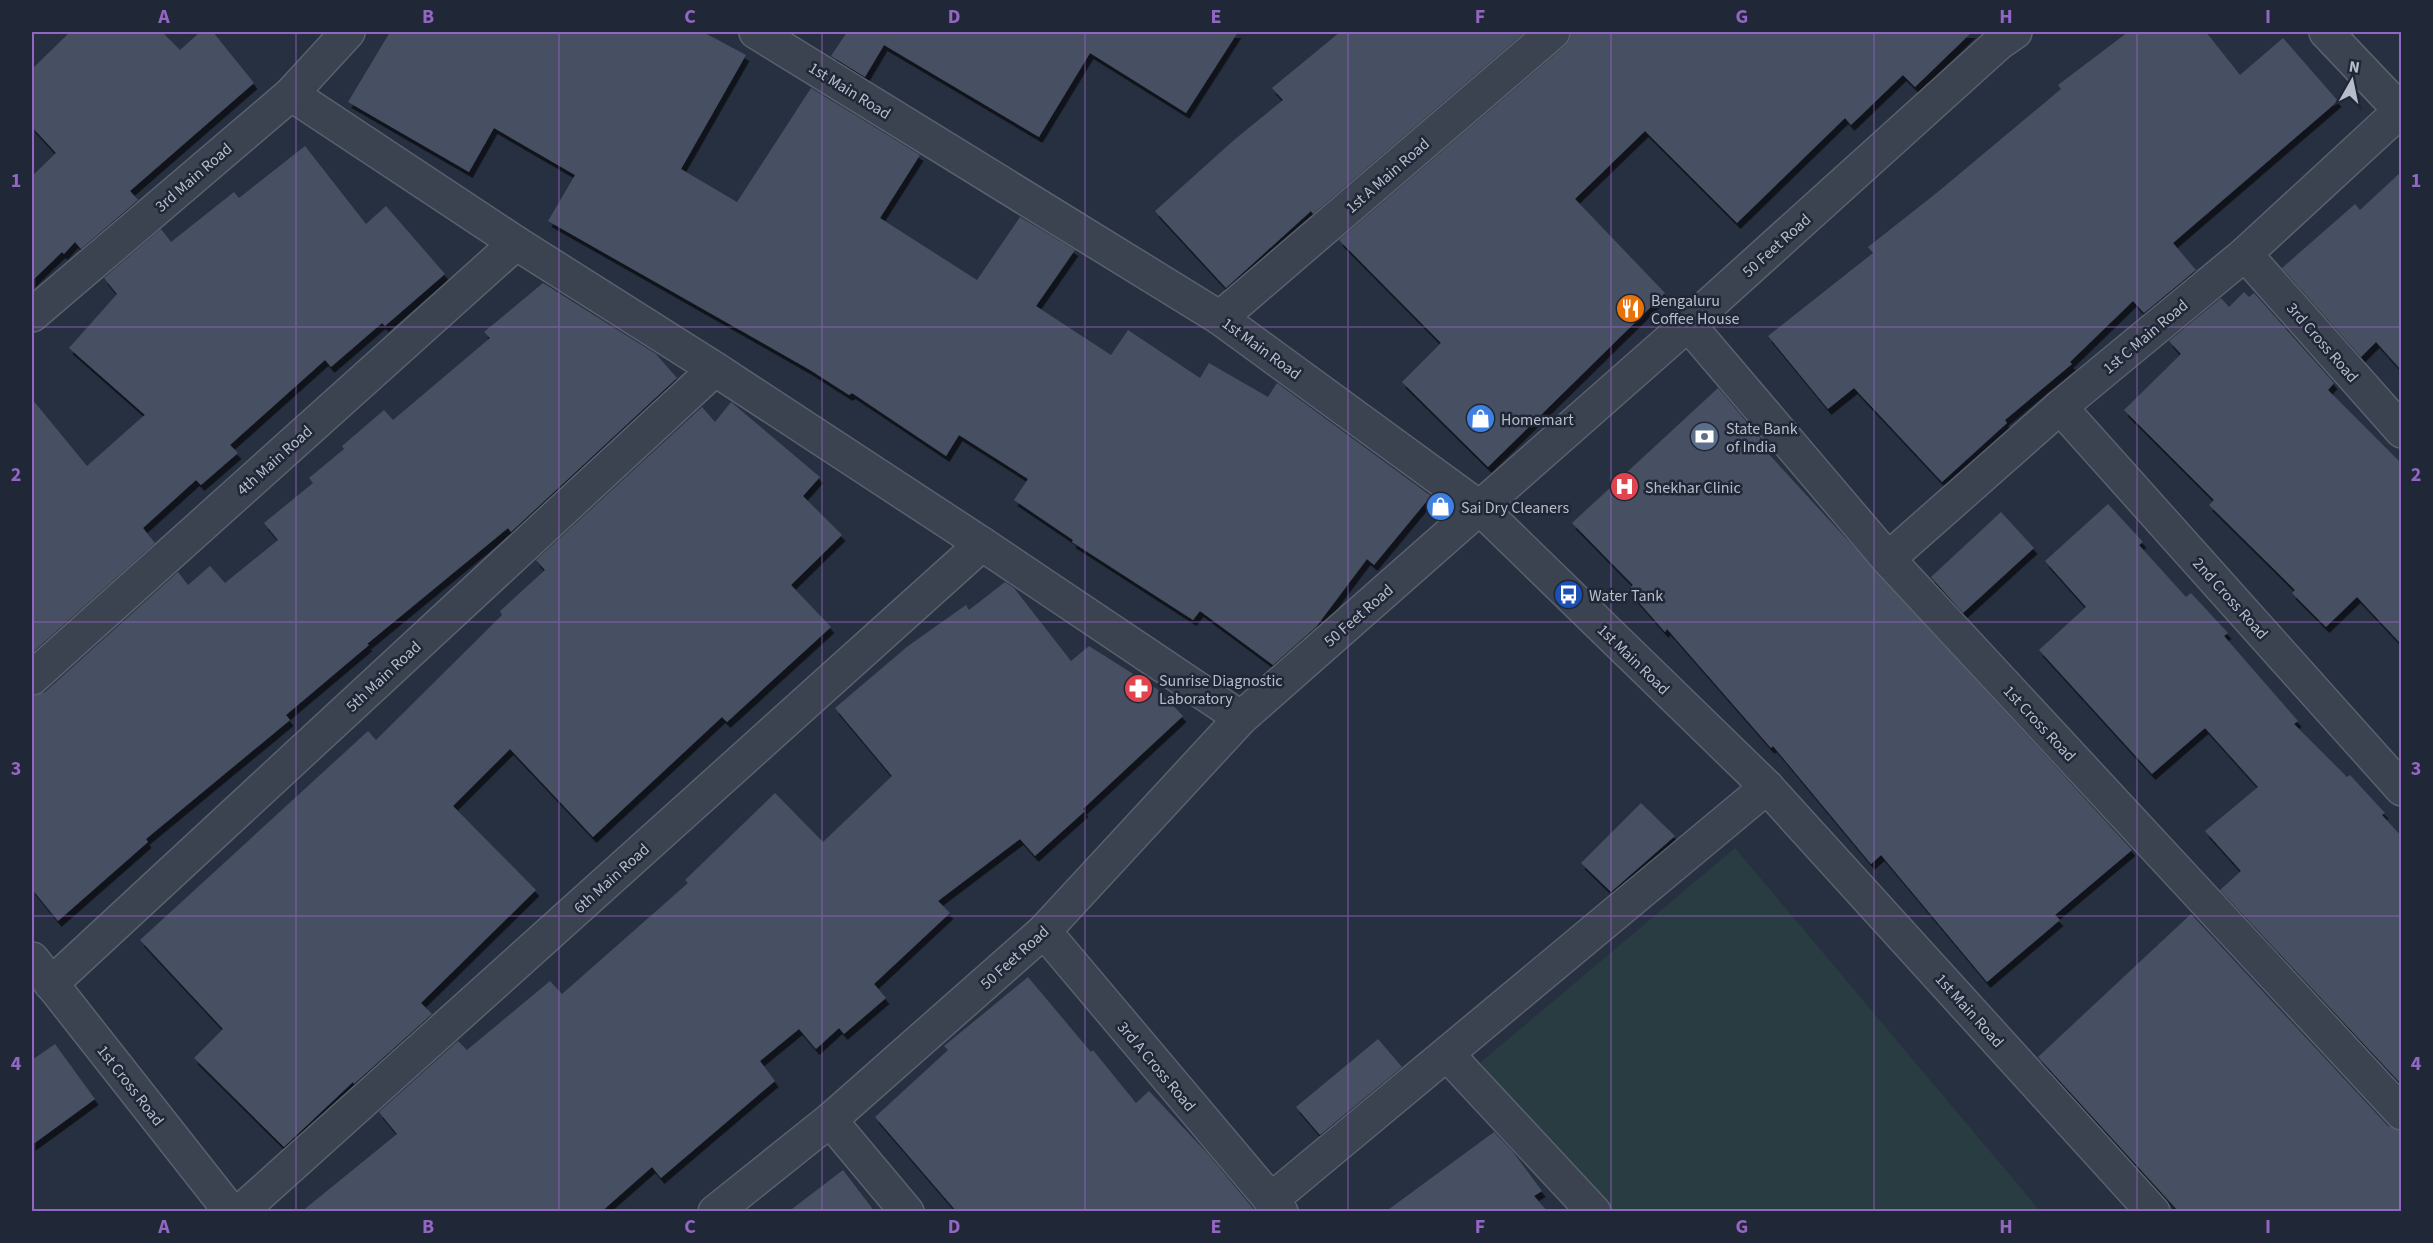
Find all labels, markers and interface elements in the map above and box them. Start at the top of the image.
text: A [157,3,170,31]
text: B [422,3,434,31]
text: C [684,3,696,31]
text: D [948,3,960,31]
text: E [1211,3,1221,31]
text: F [1475,3,1485,31]
text: G [1736,3,1748,31]
text: H [1999,3,2013,31]
text: I [2265,3,2271,31]
north arrow [2322,51,2382,111]
text: N [2347,55,2361,79]
street label: 1st Main Road [804,57,895,125]
street label: 1st A Main Road [1341,133,1434,218]
street label: 3rd Main Road [150,138,237,217]
text: 1 [11,167,21,195]
text: 1 [2411,167,2421,195]
street label: 50 Feet Road [1738,209,1816,283]
place label: Bengaluru Coffee House [1651,290,1739,330]
restaurant icon: Bengaluru Coffee House [1614,293,1646,325]
street label: 1st C Main Road [2098,295,2193,379]
street label: 3rd Cross Road [2281,298,2363,387]
street label: 1st Main Road [1217,313,1305,385]
shop icon: Homemart [1464,403,1496,435]
place label: Homemart [1501,409,1574,431]
place label: State Bank of India [1726,418,1798,458]
street label: 4th Main Road [232,421,317,501]
bank icon: State Bank of India [1689,421,1721,453]
text: 2 [11,461,21,489]
text: 2 [2411,461,2421,489]
hospital icon: Shekhar Clinic [1608,471,1640,503]
place label: Shekhar Clinic [1645,477,1741,499]
shop icon: Sai Dry Cleaners [1424,491,1456,523]
place label: Sai Dry Cleaners [1461,497,1569,519]
street label: 2nd Cross Road [2188,553,2273,644]
street label: 50 Feet Road [1319,579,1398,652]
bus stop icon: Water Tank [1552,579,1584,611]
place label: Water Tank [1589,585,1663,607]
street label: 1st Main Road [1592,620,1674,700]
street label: 5th Main Road [341,636,426,717]
place label: Sunrise Diagnostic Laboratory [1159,670,1283,710]
pharmacy icon: Sunrise Diagnostic Laboratory [1122,673,1154,705]
street label: 1st Cross Road [1998,681,2080,767]
text: 3 [11,755,21,783]
text: 3 [2411,755,2421,783]
street label: 6th Main Road [569,839,654,919]
street label: 50 Feet Road [976,921,1054,995]
street label: 1st Main Road [1930,969,2009,1053]
street label: 3rd A Cross Road [1112,1017,1200,1116]
street label: 1st Cross Road [92,1041,169,1131]
text: 4 [11,1050,22,1078]
text: 4 [2411,1050,2422,1078]
text: A [157,1213,170,1241]
text: B [422,1213,434,1241]
text: C [684,1213,696,1241]
text: D [948,1213,960,1241]
text: E [1211,1213,1221,1241]
text: F [1475,1213,1485,1241]
text: G [1736,1213,1748,1241]
text: H [1999,1213,2013,1241]
text: I [2265,1213,2271,1241]

